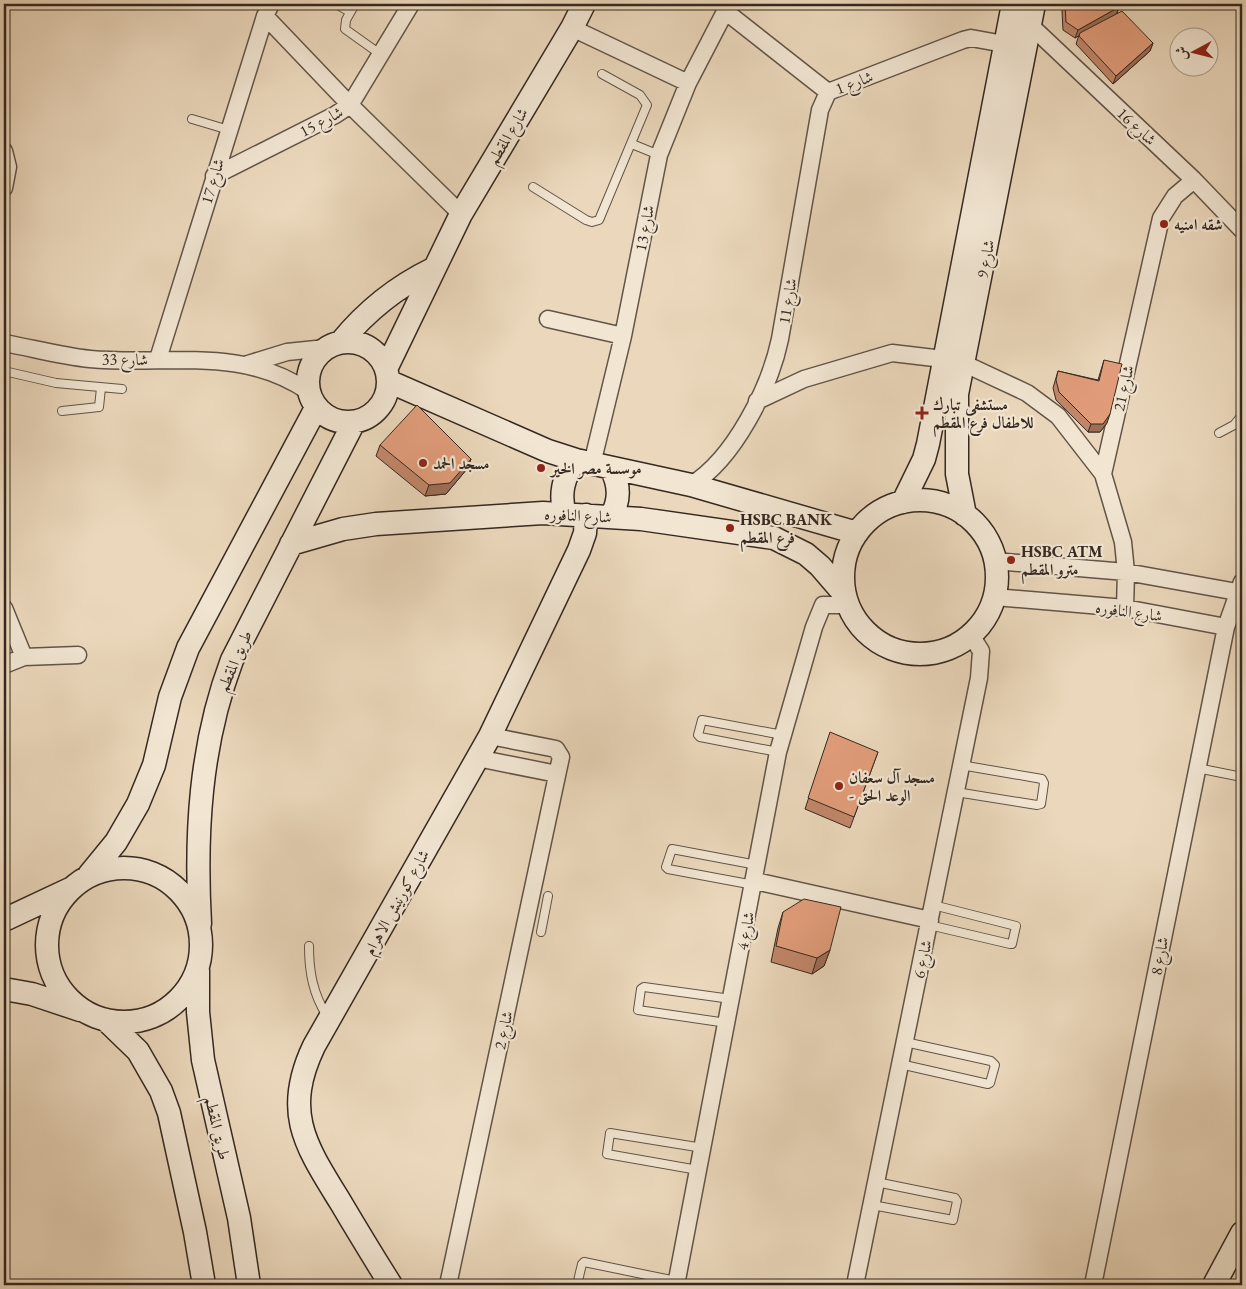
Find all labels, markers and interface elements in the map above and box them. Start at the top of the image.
north arrow [1168,28,1218,78]
text: ش [1171,45,1191,62]
street label: شارع 1 [832,66,877,102]
street label: شارع 15 [296,101,348,144]
street label: شارع 16 [1110,103,1161,152]
street label: شارع المقطم [482,104,537,171]
street label: شارع 17 [196,156,232,207]
street label: شارع 13 [630,203,662,253]
place label: شقه امنيه [1174,214,1223,235]
marker: شقه امنيه [1158,218,1170,230]
street label: شارع 9 [971,238,1002,281]
street label: شارع 11 [773,276,805,326]
street label: شارع 33 [102,349,148,373]
street label: شارع 21 [1108,363,1142,414]
place label: مستشفى تبارك للاطفال فرع المقطم [933,394,1033,437]
marker: مستشفى تبارك للاطفال فرع المقطم [915,406,929,420]
place label: مسجد الحمد [433,453,490,474]
marker: مسجد الحمد [417,457,429,469]
place label: موسسة مصر الخير [549,458,642,480]
marker: موسسة مصر الخير [535,462,547,474]
street label: شارع النافوره [544,503,612,531]
place label: HSBC BANK فرع المقطم [740,509,833,552]
marker: HSBC BANK فرع المقطم [724,522,736,534]
place label: HSBC ATM مترو المقطم [1021,541,1103,584]
marker: HSBC ATM مترو المقطم [1005,554,1017,566]
street label: شارع النافوره [1094,596,1164,630]
street label: طريق المقطم [212,627,261,697]
place label: مسجد آل سعفان - الوعد الحق [849,767,935,806]
marker: مسجد آل سعفان - الوعد الحق [833,780,845,792]
street label: شارع كورنيش الاهرام [359,846,438,961]
street label: شارع 4 [731,910,762,953]
street label: شارع 8 [1145,935,1176,978]
street label: شارع 6 [908,938,940,981]
street label: شارع 2 [489,1009,521,1052]
street label: طريق المقطم [195,1094,235,1163]

